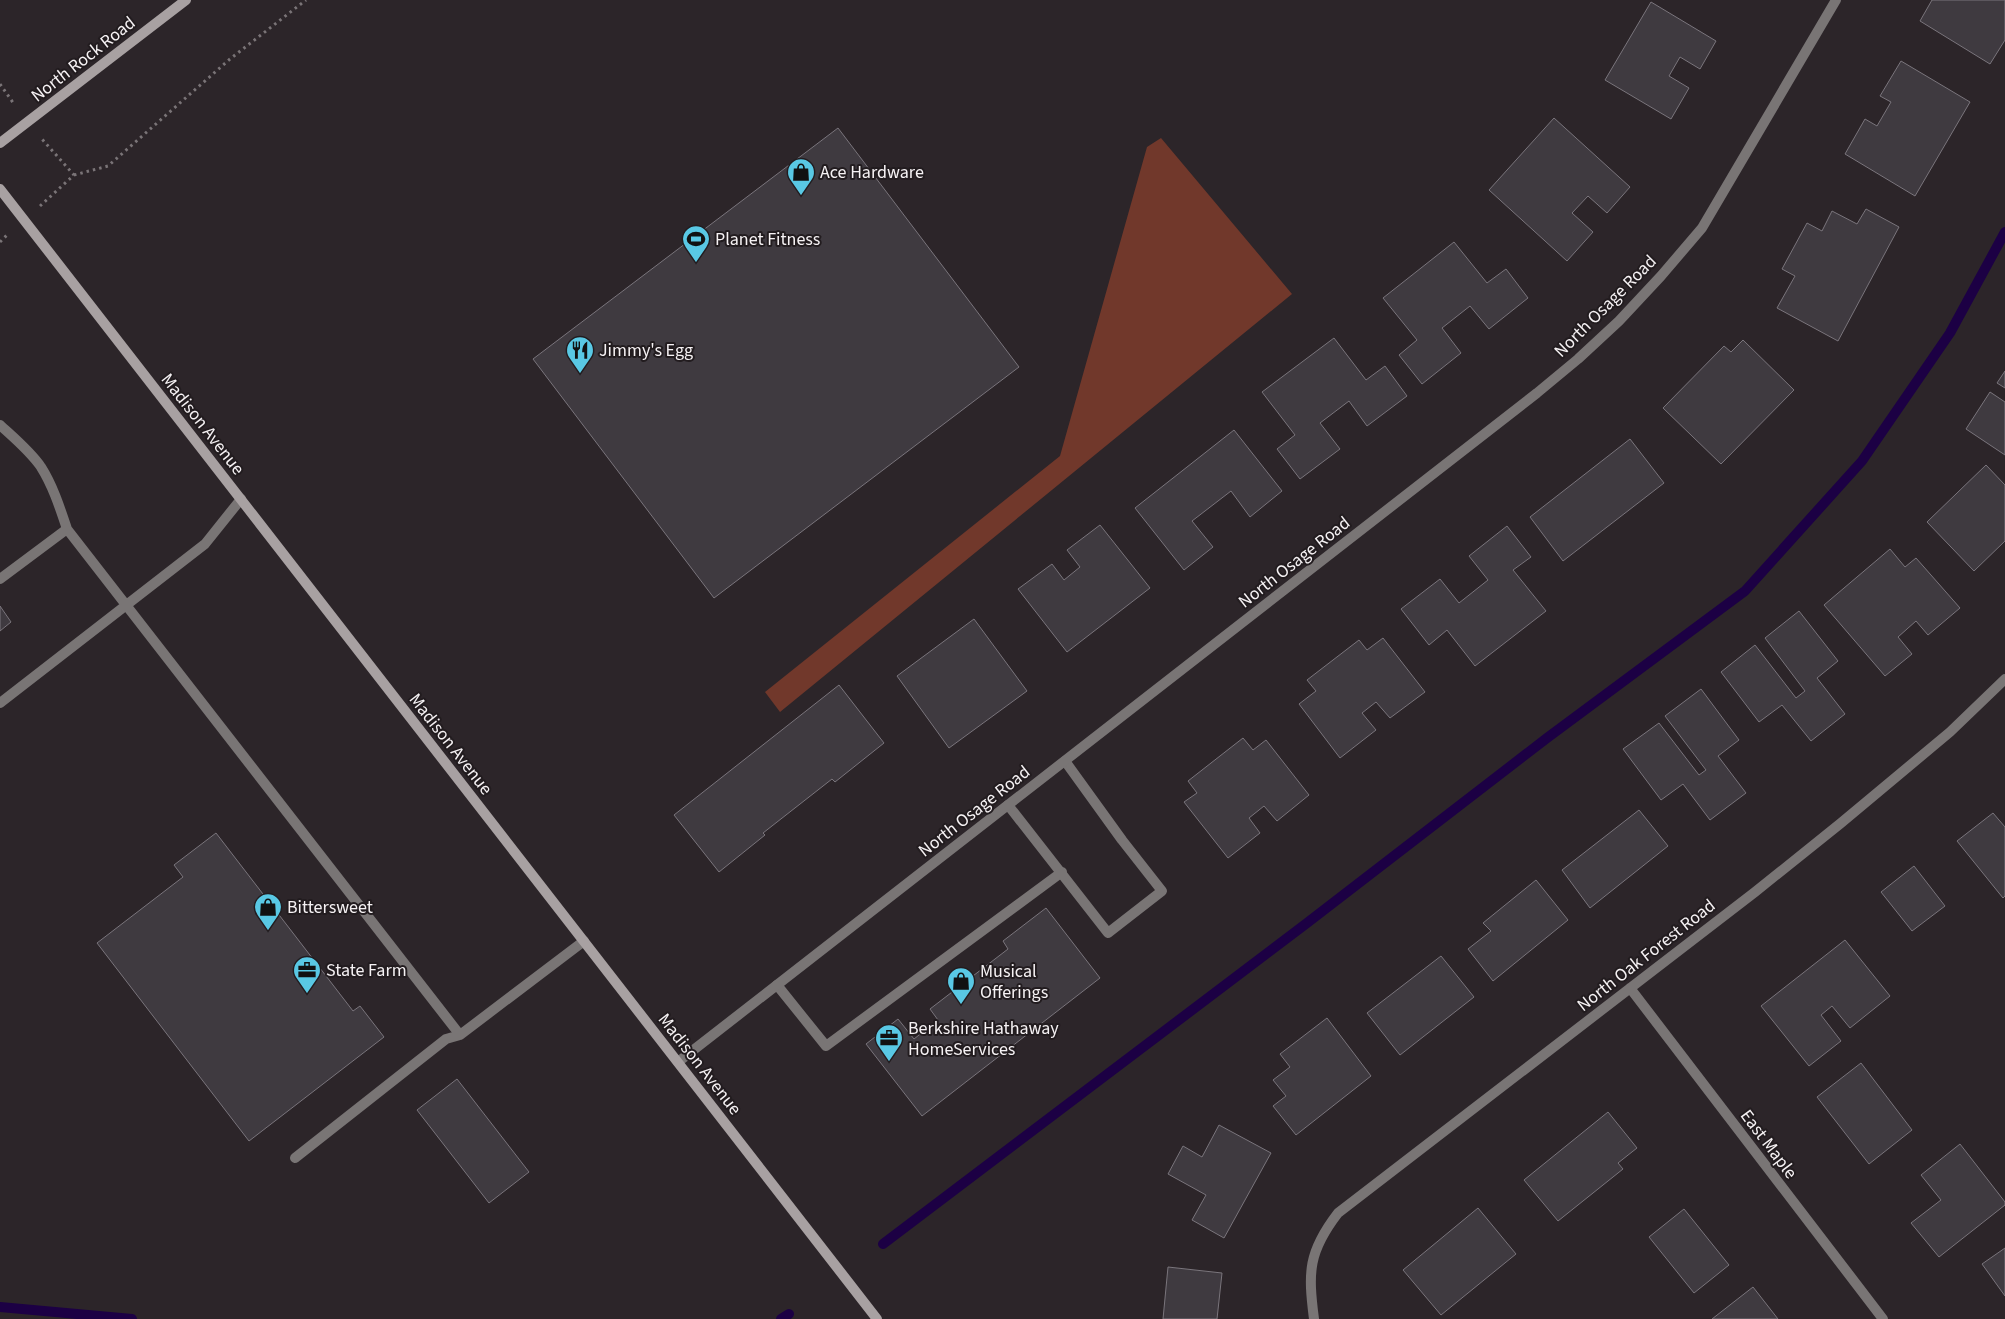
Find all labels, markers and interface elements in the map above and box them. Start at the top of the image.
street label: North Rock Road [26,11,141,108]
shop icon: Ace Hardware [786,157,816,196]
place label: Ace Hardware [820,160,924,185]
sports icon: Planet Fitness [681,224,711,263]
place label: Planet Fitness [715,227,820,252]
street label: North Osage Road [1549,250,1662,363]
restaurant icon: Jimmy's Egg [565,335,595,374]
place label: Jimmy's Egg [599,338,693,363]
street label: Madison Avenue [155,368,250,480]
street label: North Osage Road [1233,511,1355,614]
street label: Madison Avenue [403,688,498,800]
street label: North Osage Road [913,760,1035,863]
shop icon: Bittersweet [253,892,283,931]
street label: North Oak Forest Road [1572,893,1721,1017]
place label: Bittersweet [287,895,373,920]
office icon: State Farm [292,955,322,994]
place label: State Farm [326,958,407,983]
place label: Musical Offerings [980,959,1048,1005]
shop icon: Musical Offerings [946,966,976,1005]
street label: Madison Avenue [652,1008,747,1120]
place label: Berkshire Hathaway HomeServices [908,1016,1059,1062]
office icon: Berkshire Hathaway HomeServices [874,1023,904,1062]
street label: East Maple [1734,1104,1803,1184]

